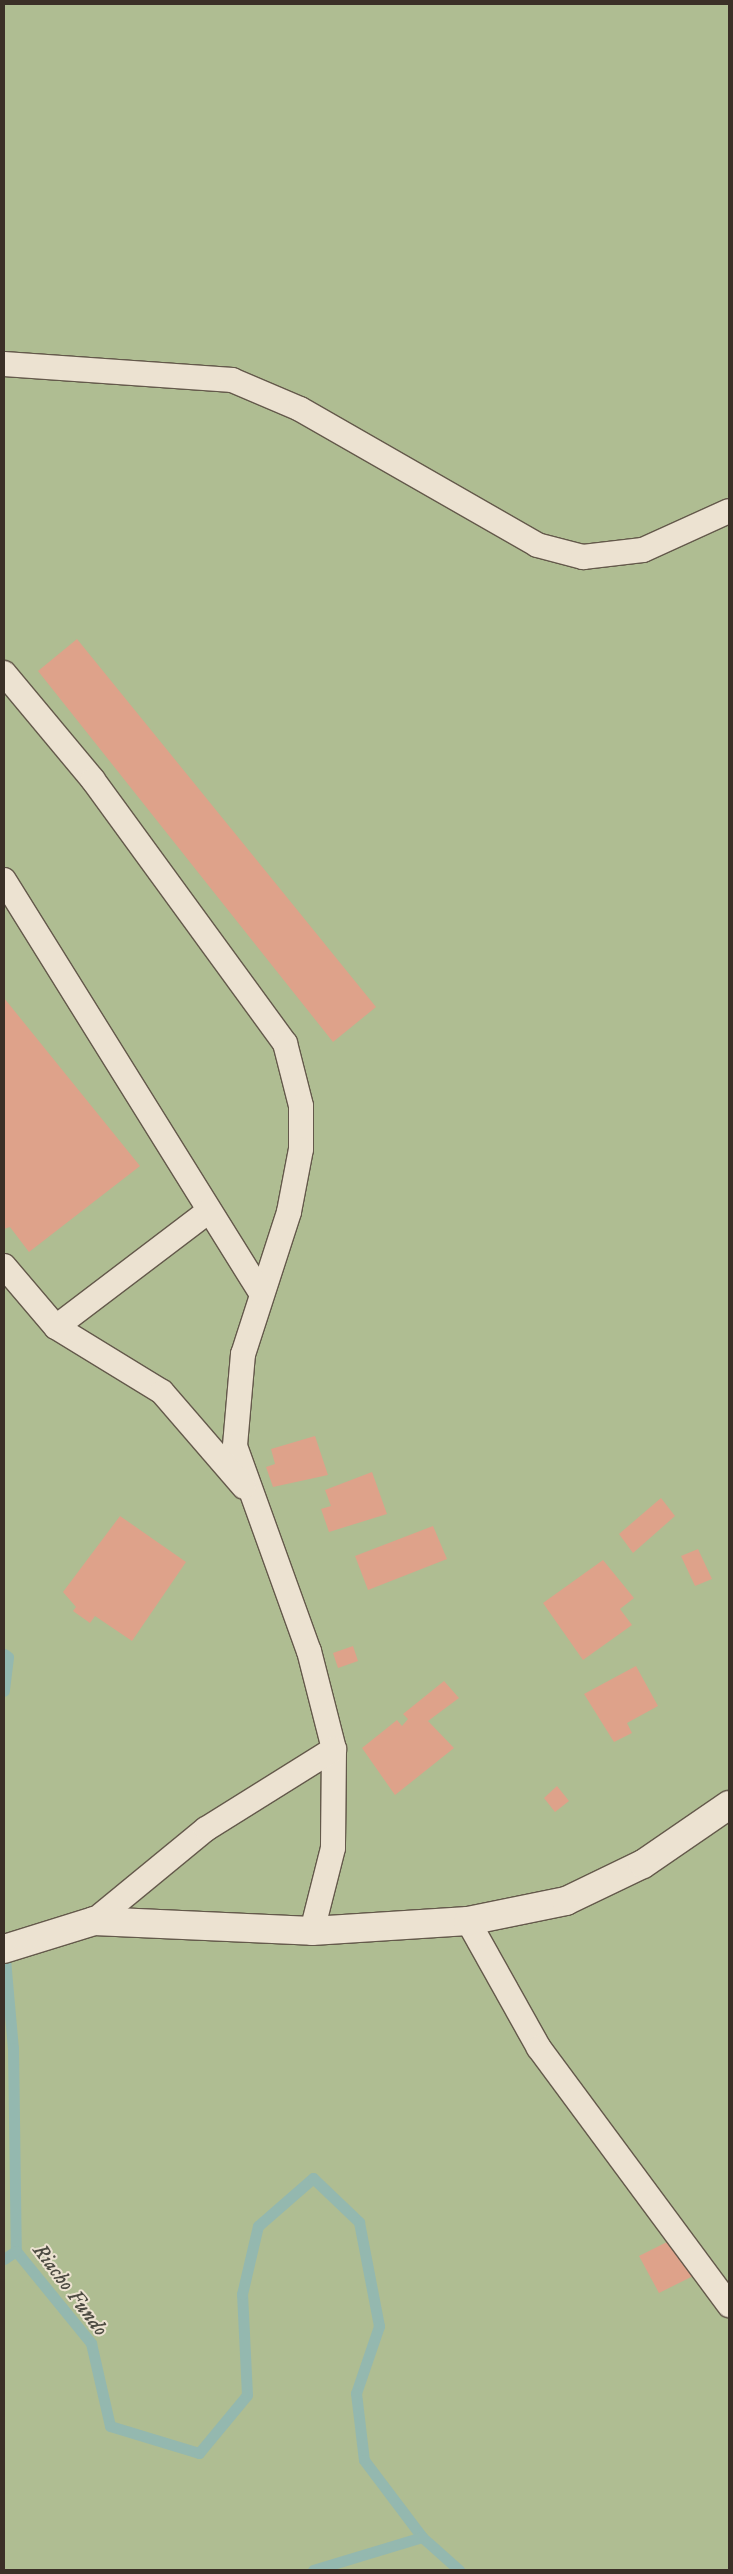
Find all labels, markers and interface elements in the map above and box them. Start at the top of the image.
water label: Riacho Fundo [27,2239,113,2341]

